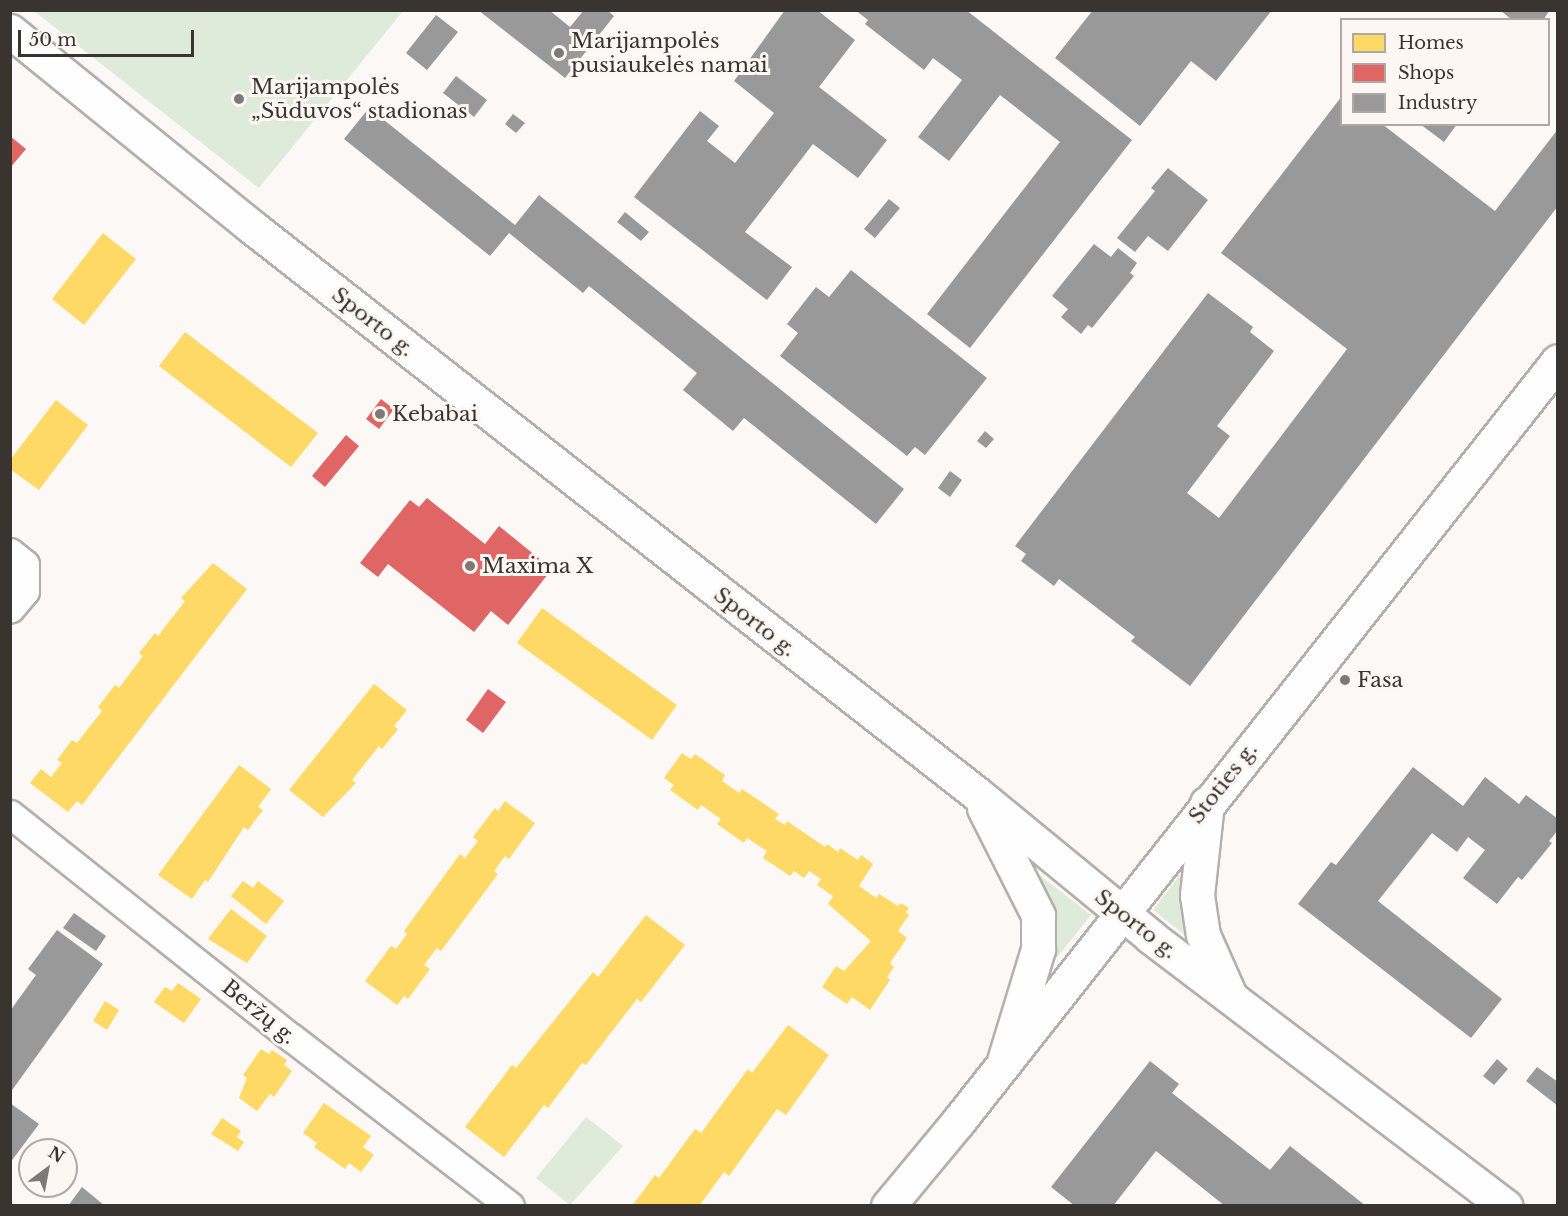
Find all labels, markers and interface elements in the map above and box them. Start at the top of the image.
scale bar [21,18,196,56]
legend [1340,18,1550,126]
place label: Marijampolės pusiaukelės namai [571,28,768,78]
text: 50 m [29,29,77,51]
text: Homes [1398,32,1464,54]
marker: Marijampolės pusiaukelės namai [552,46,566,60]
text: Shops [1398,62,1454,84]
place label: Marijampolės „Sūduvos“ stadionas [251,74,468,124]
marker: Marijampolės „Sūduvos“ stadionas [232,92,246,106]
text: Industry [1398,92,1477,114]
street label: Sporto g. [327,282,419,362]
place label: Kebabai [392,401,478,427]
marker: Kebabai [373,407,387,421]
place label: Maxima X [482,553,594,579]
marker: Maxima X [463,559,477,573]
street label: Sporto g. [709,582,801,662]
place label: Fasa [1357,667,1403,693]
marker: Fasa [1338,673,1352,687]
street label: Stoties g. [1184,737,1262,829]
street label: Sporto g. [1090,884,1182,964]
street label: Beržų g. [217,974,301,1050]
north arrow [18,1138,78,1198]
text: N [45,1142,68,1167]

